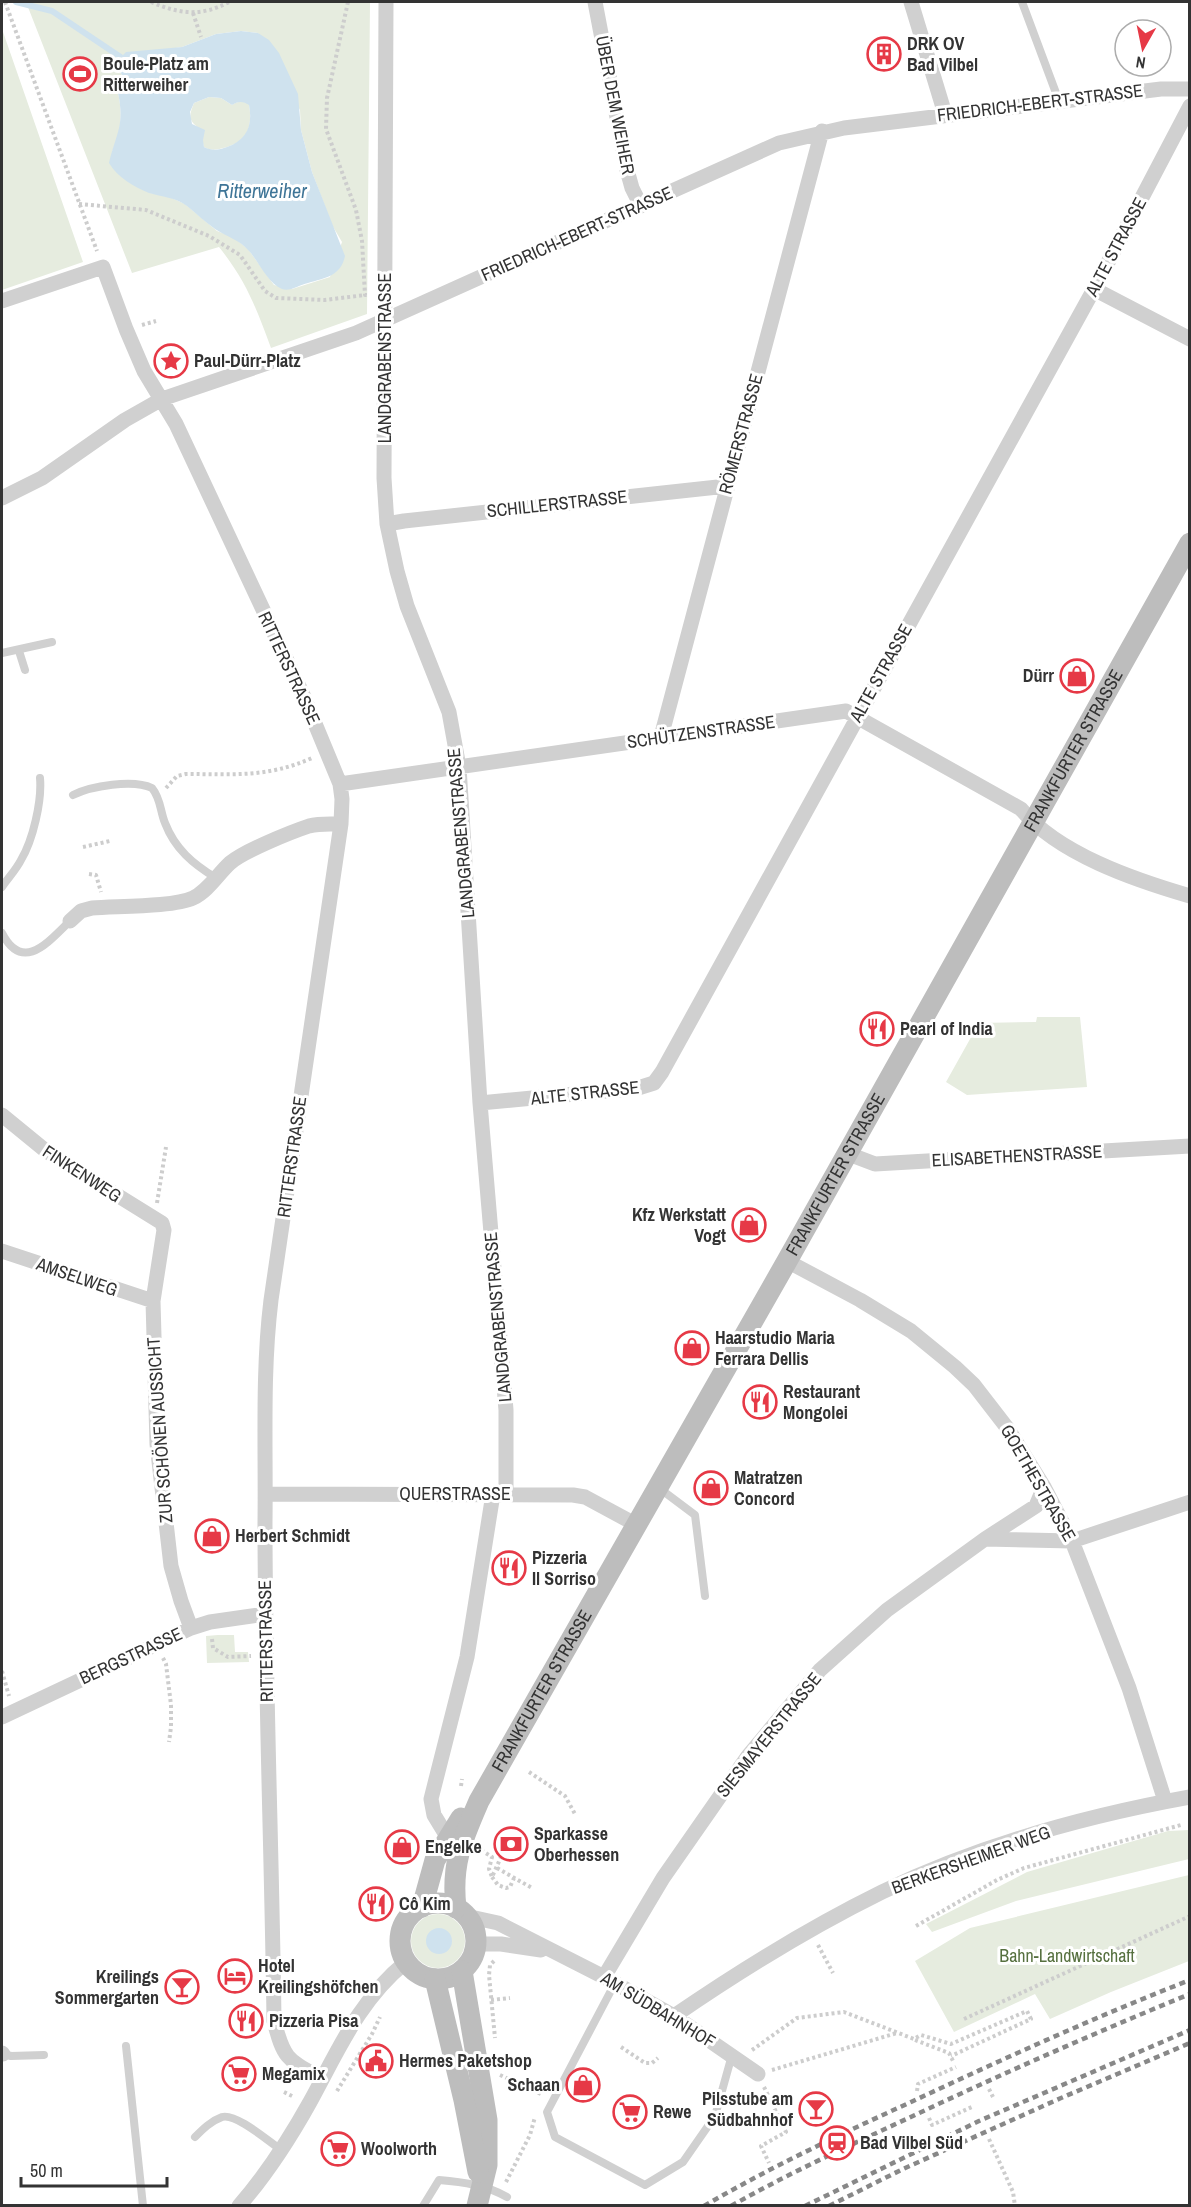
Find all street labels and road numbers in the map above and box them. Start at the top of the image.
street label: ÜBER DEM WEIHER [590,33,641,177]
street label: FRIEDRICH-EBERT-STRASSE [936,77,1144,128]
street label: FRIEDRICH-EBERT-STRASSE [477,180,677,287]
street label: ALTE STRASSE [1078,193,1152,302]
street label: LANDGRABENSTRASSE [372,273,397,443]
street label: RÖMERSTRASSE [712,371,769,497]
street label: SCHILLERSTRASSE [485,484,628,523]
street label: RITTERSTRASSE [252,607,327,728]
street label: ALTE STRASSE [843,619,918,727]
street label: FRANKFURTER STRASSE [1017,665,1129,836]
street label: SCHÜTZENSTRASSE [625,709,777,754]
street label: LANDGRABENSTRASSE [441,747,480,919]
street label: ALTE STRASSE [529,1074,640,1111]
street label: FRANKFURTER STRASSE [779,1088,891,1260]
street label: RITTERSTRASSE [271,1095,312,1219]
street label: FINKENWEG [38,1139,127,1208]
street label: ELISABETHENSTRASSE [931,1139,1103,1172]
street label: LANDGRABENSTRASSE [478,1231,517,1403]
street label: AMSELWEG [32,1251,121,1302]
street label: ZUR SCHÖNEN AUSSICHT [141,1336,178,1524]
street label: GOETHESTRASSE [995,1420,1082,1546]
street label: QUERSTRASSE [399,1481,511,1506]
street label: RITTERSTRASSE [252,1580,279,1702]
street label: FRANKFURTER STRASSE [485,1605,598,1776]
street label: BERGSTRASSE [75,1621,186,1690]
street label: SIESMAYERSTRASSE [710,1667,827,1802]
street label: BERKERSHEIMER WEG [888,1819,1054,1900]
street label: AM SÜDBAHNHOF [595,1965,720,2054]

